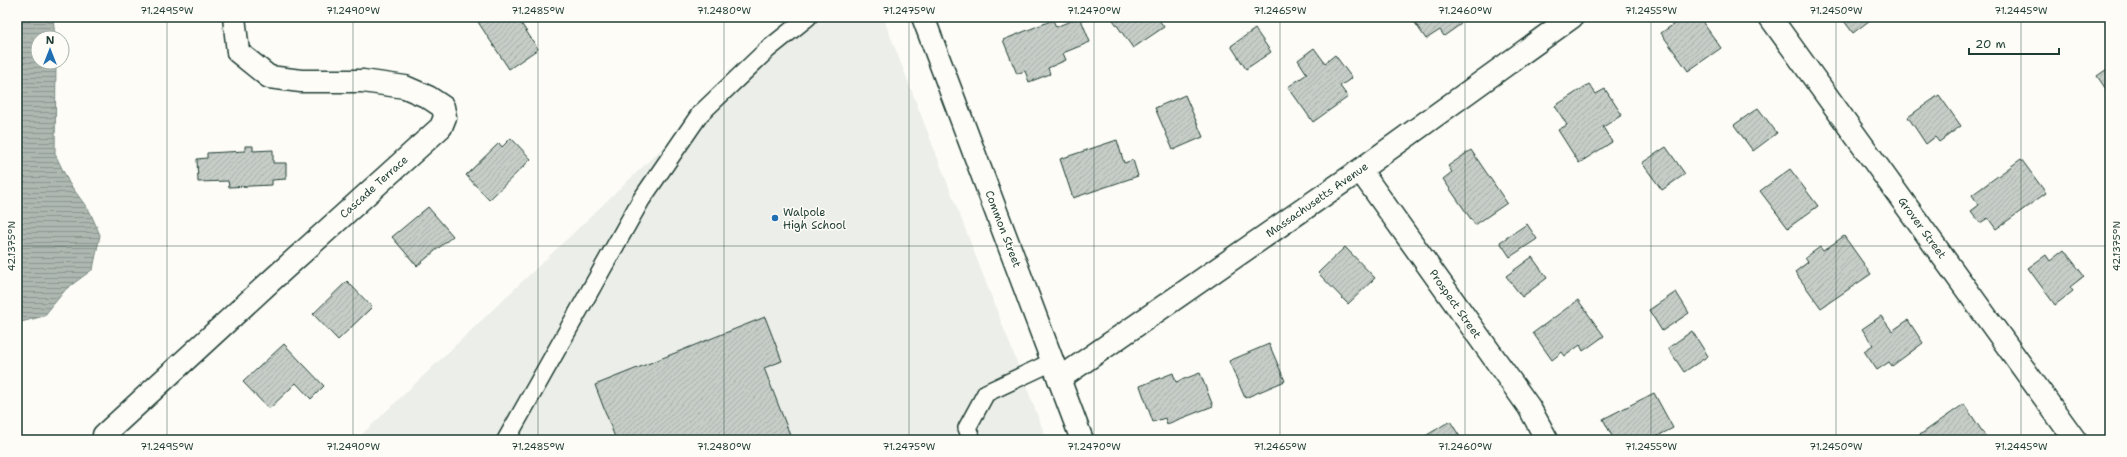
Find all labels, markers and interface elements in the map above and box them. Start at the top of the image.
text: 71.2495°W [140,4,194,17]
text: 71.2490°W [326,4,380,17]
text: 71.2485°W [511,4,565,17]
text: 71.2480°W [697,4,752,17]
text: 71.2475°W [883,4,936,17]
text: 71.2470°W [1067,4,1121,17]
text: 71.2465°W [1253,4,1307,17]
text: 71.2460°W [1438,4,1493,17]
text: 71.2455°W [1625,4,1678,17]
text: 71.2450°W [1809,4,1863,17]
text: 71.2445°W [1994,4,2048,17]
north arrow [30,30,70,70]
scale bar [1969,30,2059,56]
text: N [46,33,55,48]
text: 20 m [1975,36,2006,52]
street label: Cascade Terrace [337,152,411,222]
street label: Massachusetts Avenue [1263,159,1371,241]
street label: Common Street [981,188,1025,270]
street label: Grover Street [1895,194,1949,262]
place label: Walpole High School [783,205,847,233]
marker: Walpole High School [770,213,780,223]
text: 42.1375°N [5,221,18,271]
text: 42.1375°N [2110,221,2123,271]
street label: Prospect Street [1426,266,1485,342]
text: 71.2495°W [140,440,194,453]
text: 71.2490°W [326,440,380,453]
text: 71.2485°W [511,440,565,453]
text: 71.2480°W [697,440,752,453]
text: 71.2475°W [883,440,936,453]
text: 71.2470°W [1067,440,1121,453]
text: 71.2465°W [1253,440,1307,453]
text: 71.2460°W [1438,440,1493,453]
text: 71.2455°W [1625,440,1678,453]
text: 71.2450°W [1809,440,1863,453]
text: 71.2445°W [1994,440,2048,453]

